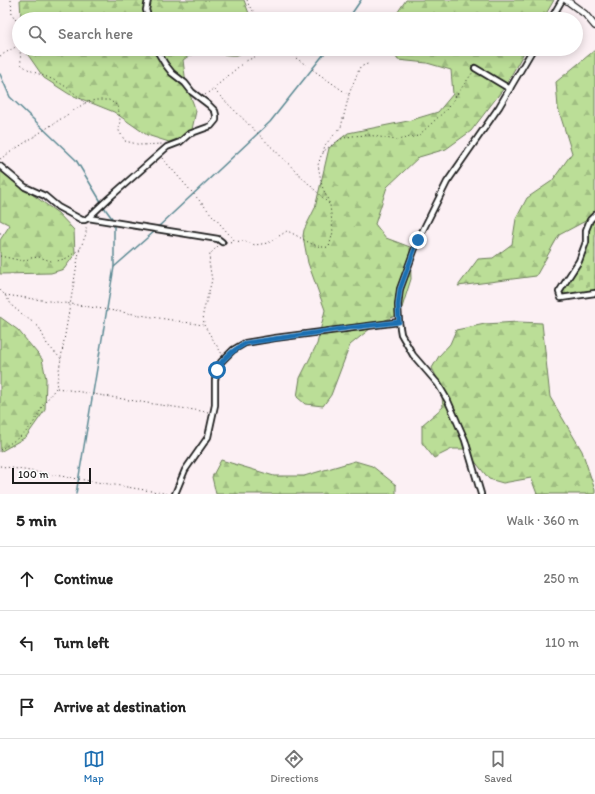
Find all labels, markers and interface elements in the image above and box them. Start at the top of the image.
search box [12,12,583,56]
icon: search [26,23,48,45]
text: Search here [58,25,133,43]
route end [409,231,427,249]
route start [208,361,226,379]
scale bar [12,466,91,485]
text: 100 m [18,468,48,481]
text: 5 min [16,510,56,530]
text: Walk · 360 m [506,513,579,528]
icon: ahead [16,568,38,590]
text: Continue [54,570,113,588]
text: 250 m [543,571,579,586]
icon: left [16,632,38,654]
text: Turn left [54,634,109,652]
text: 110 m [545,635,579,650]
icon: arrive [16,696,38,718]
text: Arrive at destination [54,698,186,716]
tab: Map [83,748,105,785]
tab: Directions [270,748,319,785]
tab: Saved [484,748,512,785]

